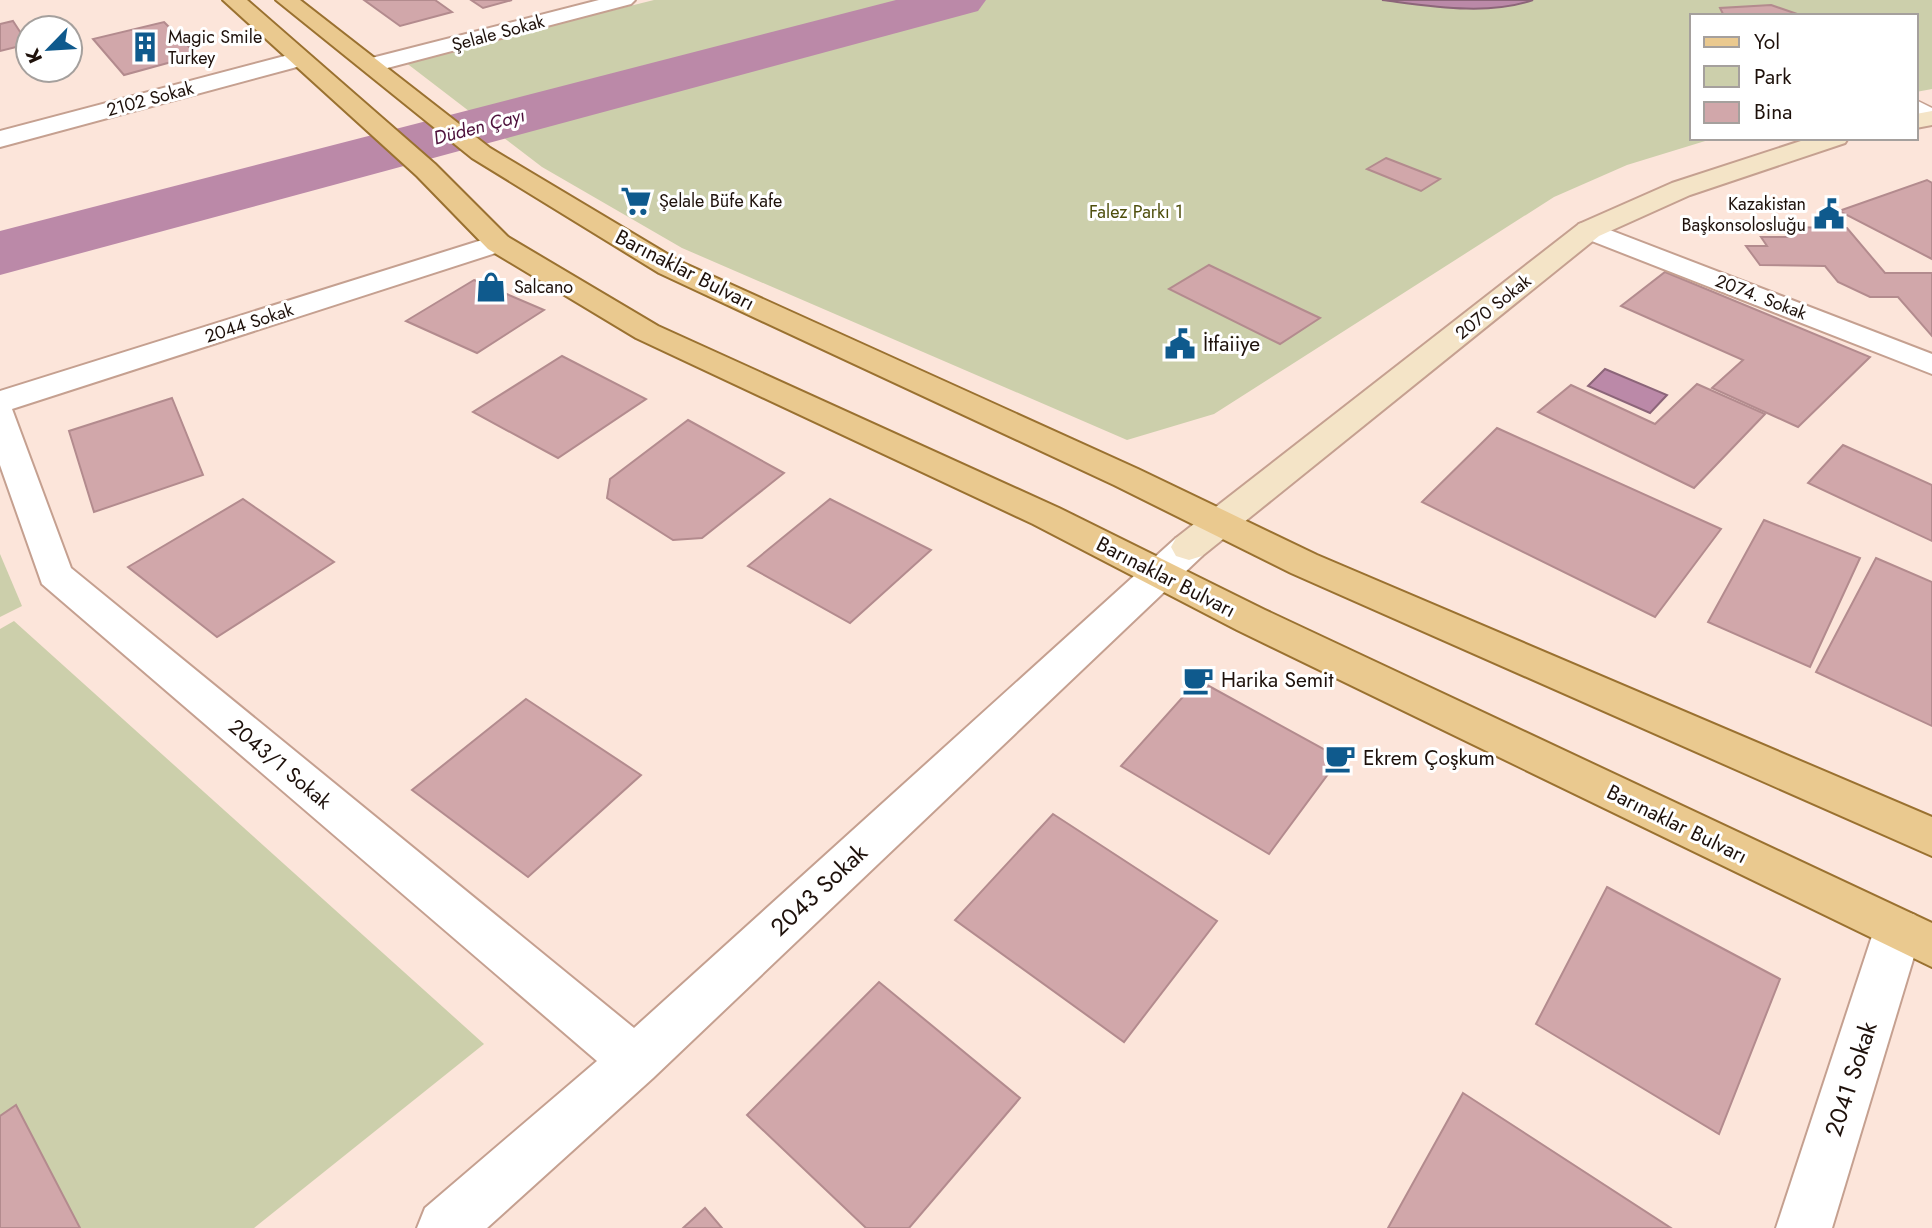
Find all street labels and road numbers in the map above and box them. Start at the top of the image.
street label: Şelale Sokak [449,8,547,58]
street label: 2102 Sokak [104,75,196,123]
street label: Barınaklar Bulvarı [610,222,760,318]
street label: 2070 Sokak [1450,268,1537,346]
street label: 2074. Sokak [1712,268,1811,326]
street label: 2044 Sokak [201,296,297,350]
street label: Barınaklar Bulvarı [1091,529,1241,625]
street label: 2043/1 Sokak [222,712,339,816]
street label: Barınaklar Bulvarı [1602,777,1752,871]
street label: 2043 Sokak [762,835,875,944]
street label: 2041 Sokak [1815,1016,1886,1141]

